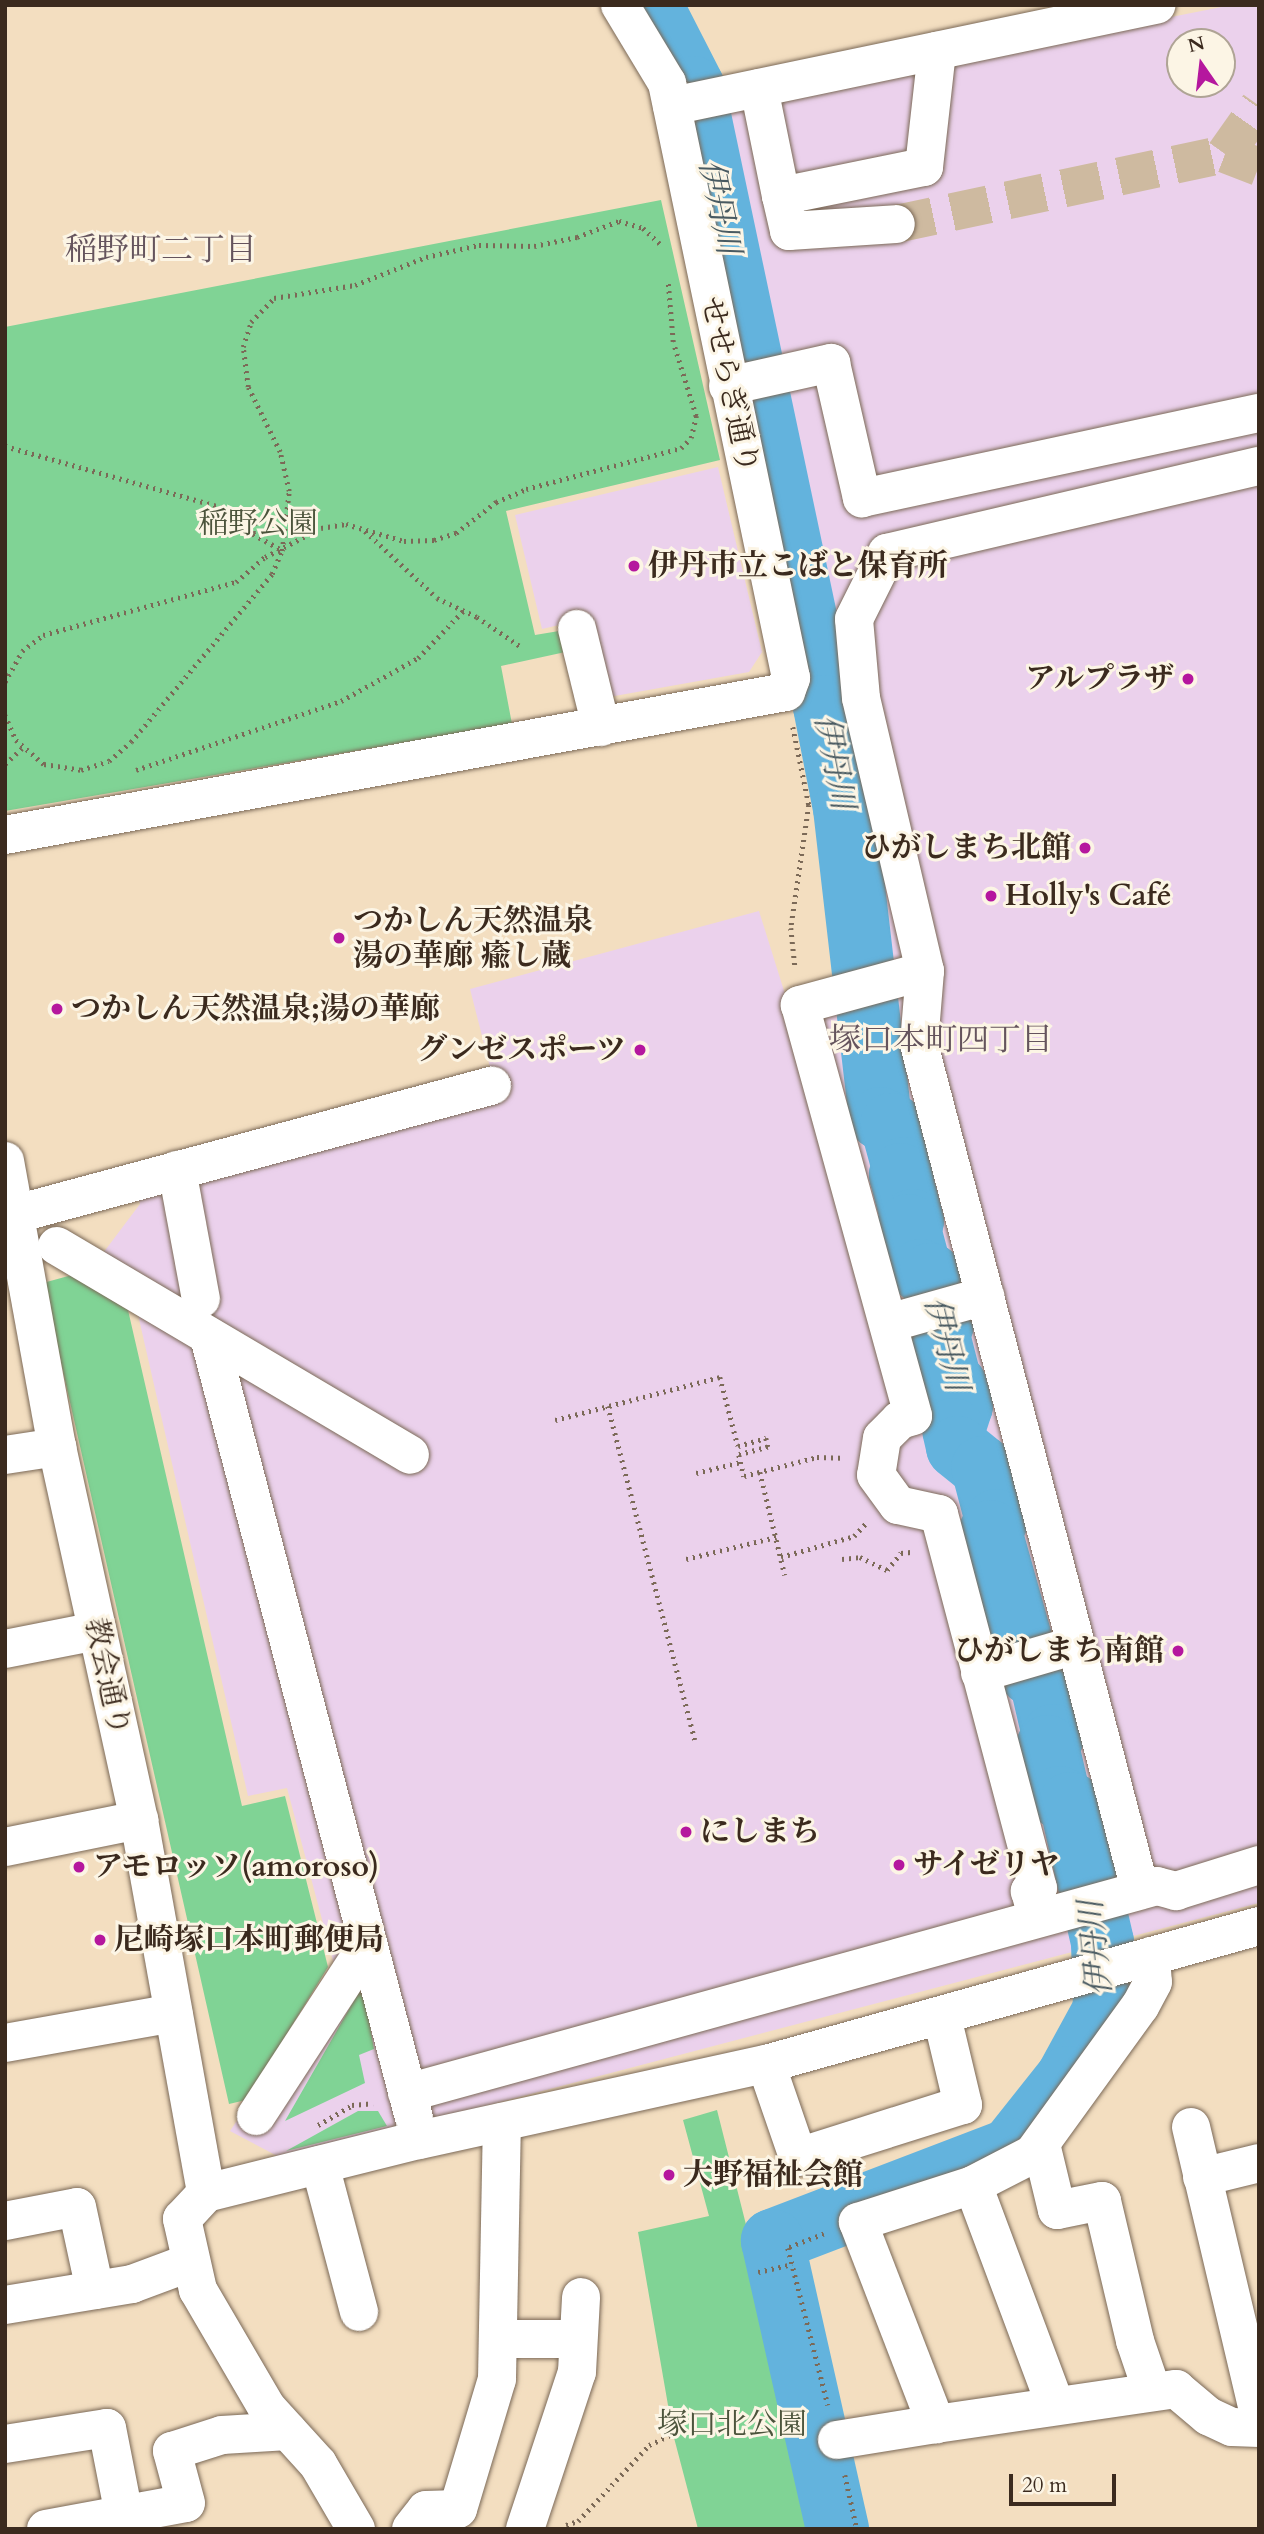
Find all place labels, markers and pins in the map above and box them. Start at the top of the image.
place label: 伊丹市立こばと保育所 [648,548,948,584]
marker: 伊丹市立こばと保育所 [626,558,642,574]
place label: アルプラザ [1024,661,1174,697]
marker: アルプラザ [1180,671,1196,687]
place label: ひがしまち北館 [861,830,1071,866]
marker: ひがしまち北館 [1077,840,1093,856]
place label: Holly's Café [1005,878,1172,914]
marker: Holly's Café [983,888,999,904]
place label: つかしん天然温泉 湯の華廊 瘉し蔵 [353,903,593,974]
marker: つかしん天然温泉 湯の華廊 瘉し蔵 [331,930,347,946]
place label: つかしん天然温泉;湯の華廊 [71,991,440,1027]
marker: つかしん天然温泉;湯の華廊 [49,1001,65,1017]
place label: グンゼスポーツ [416,1032,626,1068]
marker: グンゼスポーツ [632,1042,648,1058]
place label: ひがしまち南館 [954,1633,1164,1669]
marker: ひがしまち南館 [1170,1643,1186,1659]
place label: にしまち [700,1814,820,1850]
marker: にしまち [678,1824,694,1840]
place label: サイゼリヤ [913,1847,1063,1883]
place label: アモロッソ(amoroso) [93,1849,381,1885]
marker: サイゼリヤ [891,1857,907,1873]
marker: アモロッソ(amoroso) [71,1859,87,1875]
place label: 尼崎塚口本町郵便局 [114,1922,384,1958]
marker: 尼崎塚口本町郵便局 [92,1932,108,1948]
place label: 大野福祉会館 [683,2157,863,2193]
marker: 大野福祉会館 [661,2167,677,2183]

